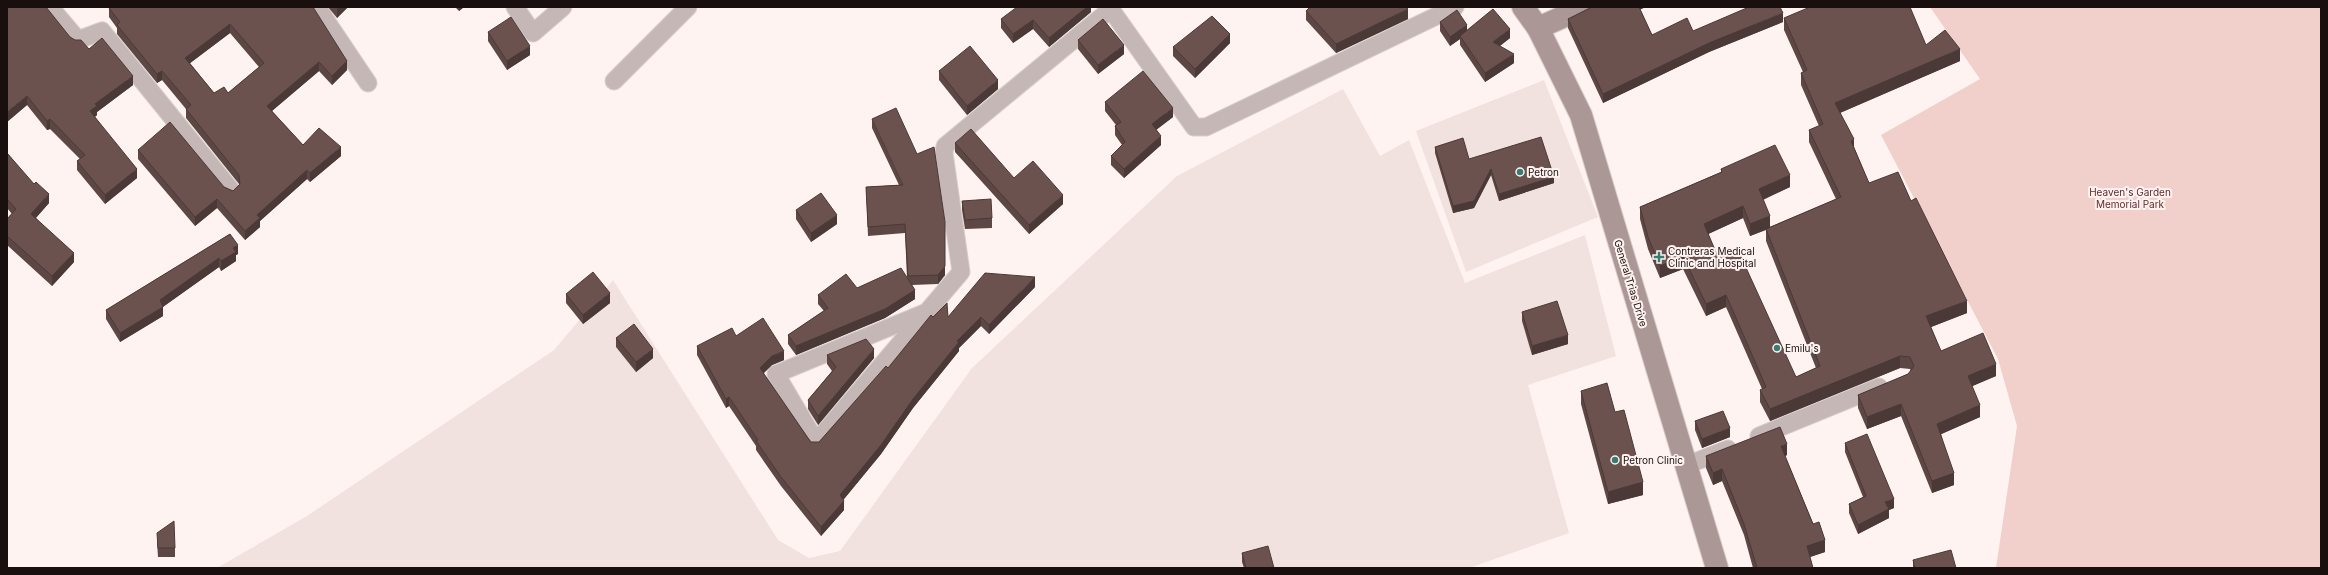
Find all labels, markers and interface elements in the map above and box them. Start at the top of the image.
place label: Petron [1528,166,1559,178]
marker: Petron [1515,167,1525,177]
park label: Heaven's Garden Memorial Park [2089,186,2171,210]
street label: General Trias Drive [1612,238,1650,328]
place label: Contreras Medical Clinic and Hospital [1668,245,1756,269]
marker: Contreras Medical Clinic and Hospital [1653,251,1665,263]
place label: Emilu's [1785,342,1819,354]
marker: Emilu's [1772,343,1782,353]
place label: Petron Clinic [1623,454,1683,466]
marker: Petron Clinic [1610,455,1620,465]

